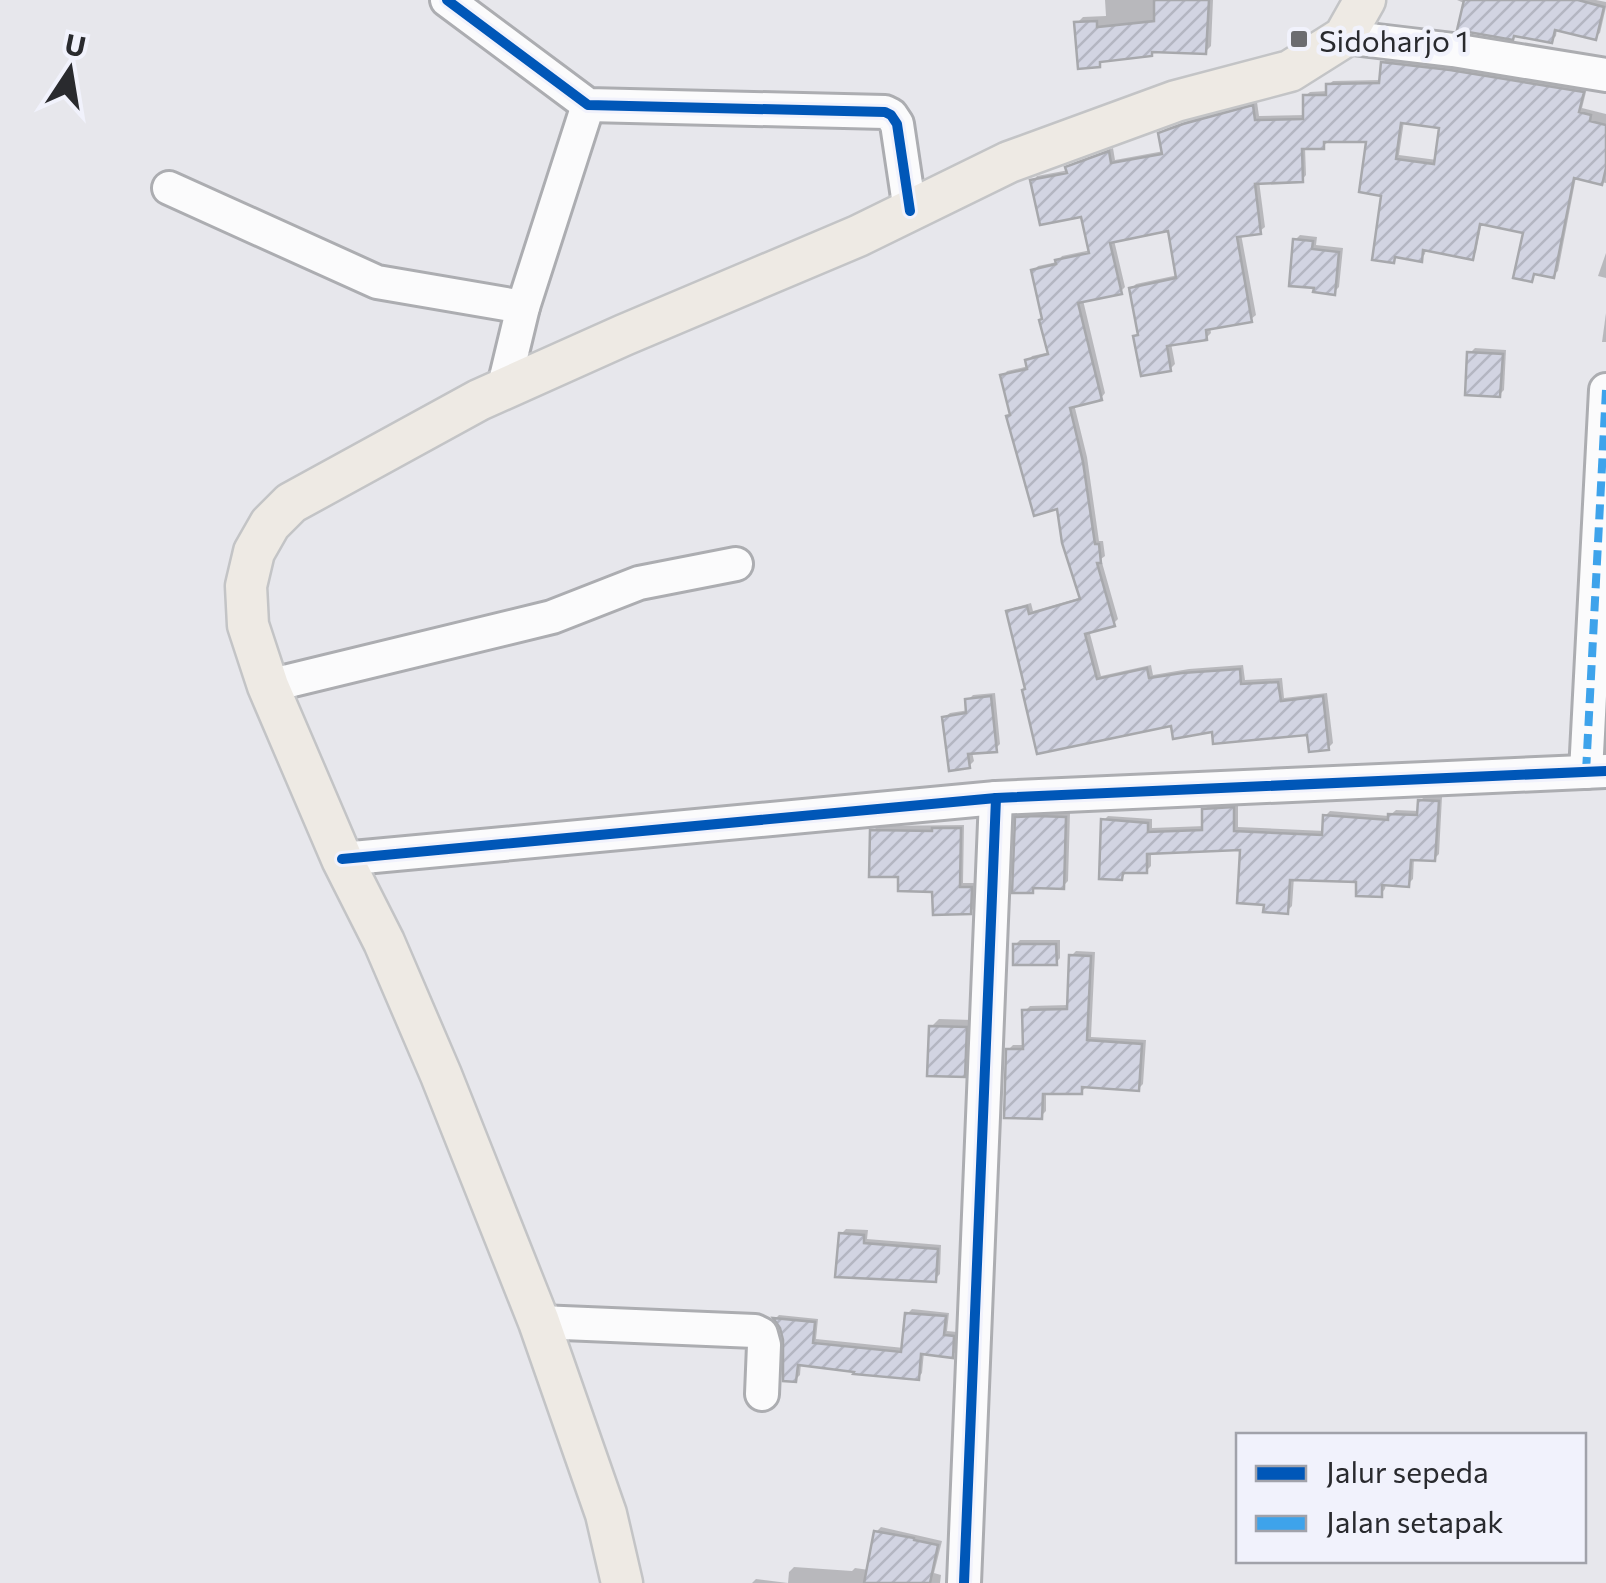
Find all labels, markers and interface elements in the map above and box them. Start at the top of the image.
north arrow [20,20,120,120]
place label: Sidoharjo 1 [1319,21,1469,58]
text: U [62,26,89,63]
marker: Sidoharjo 1 [1288,28,1310,50]
legend [1236,1433,1586,1563]
text: Jalur sepeda [1326,1452,1489,1489]
text: Jalan setapak [1326,1502,1504,1539]

